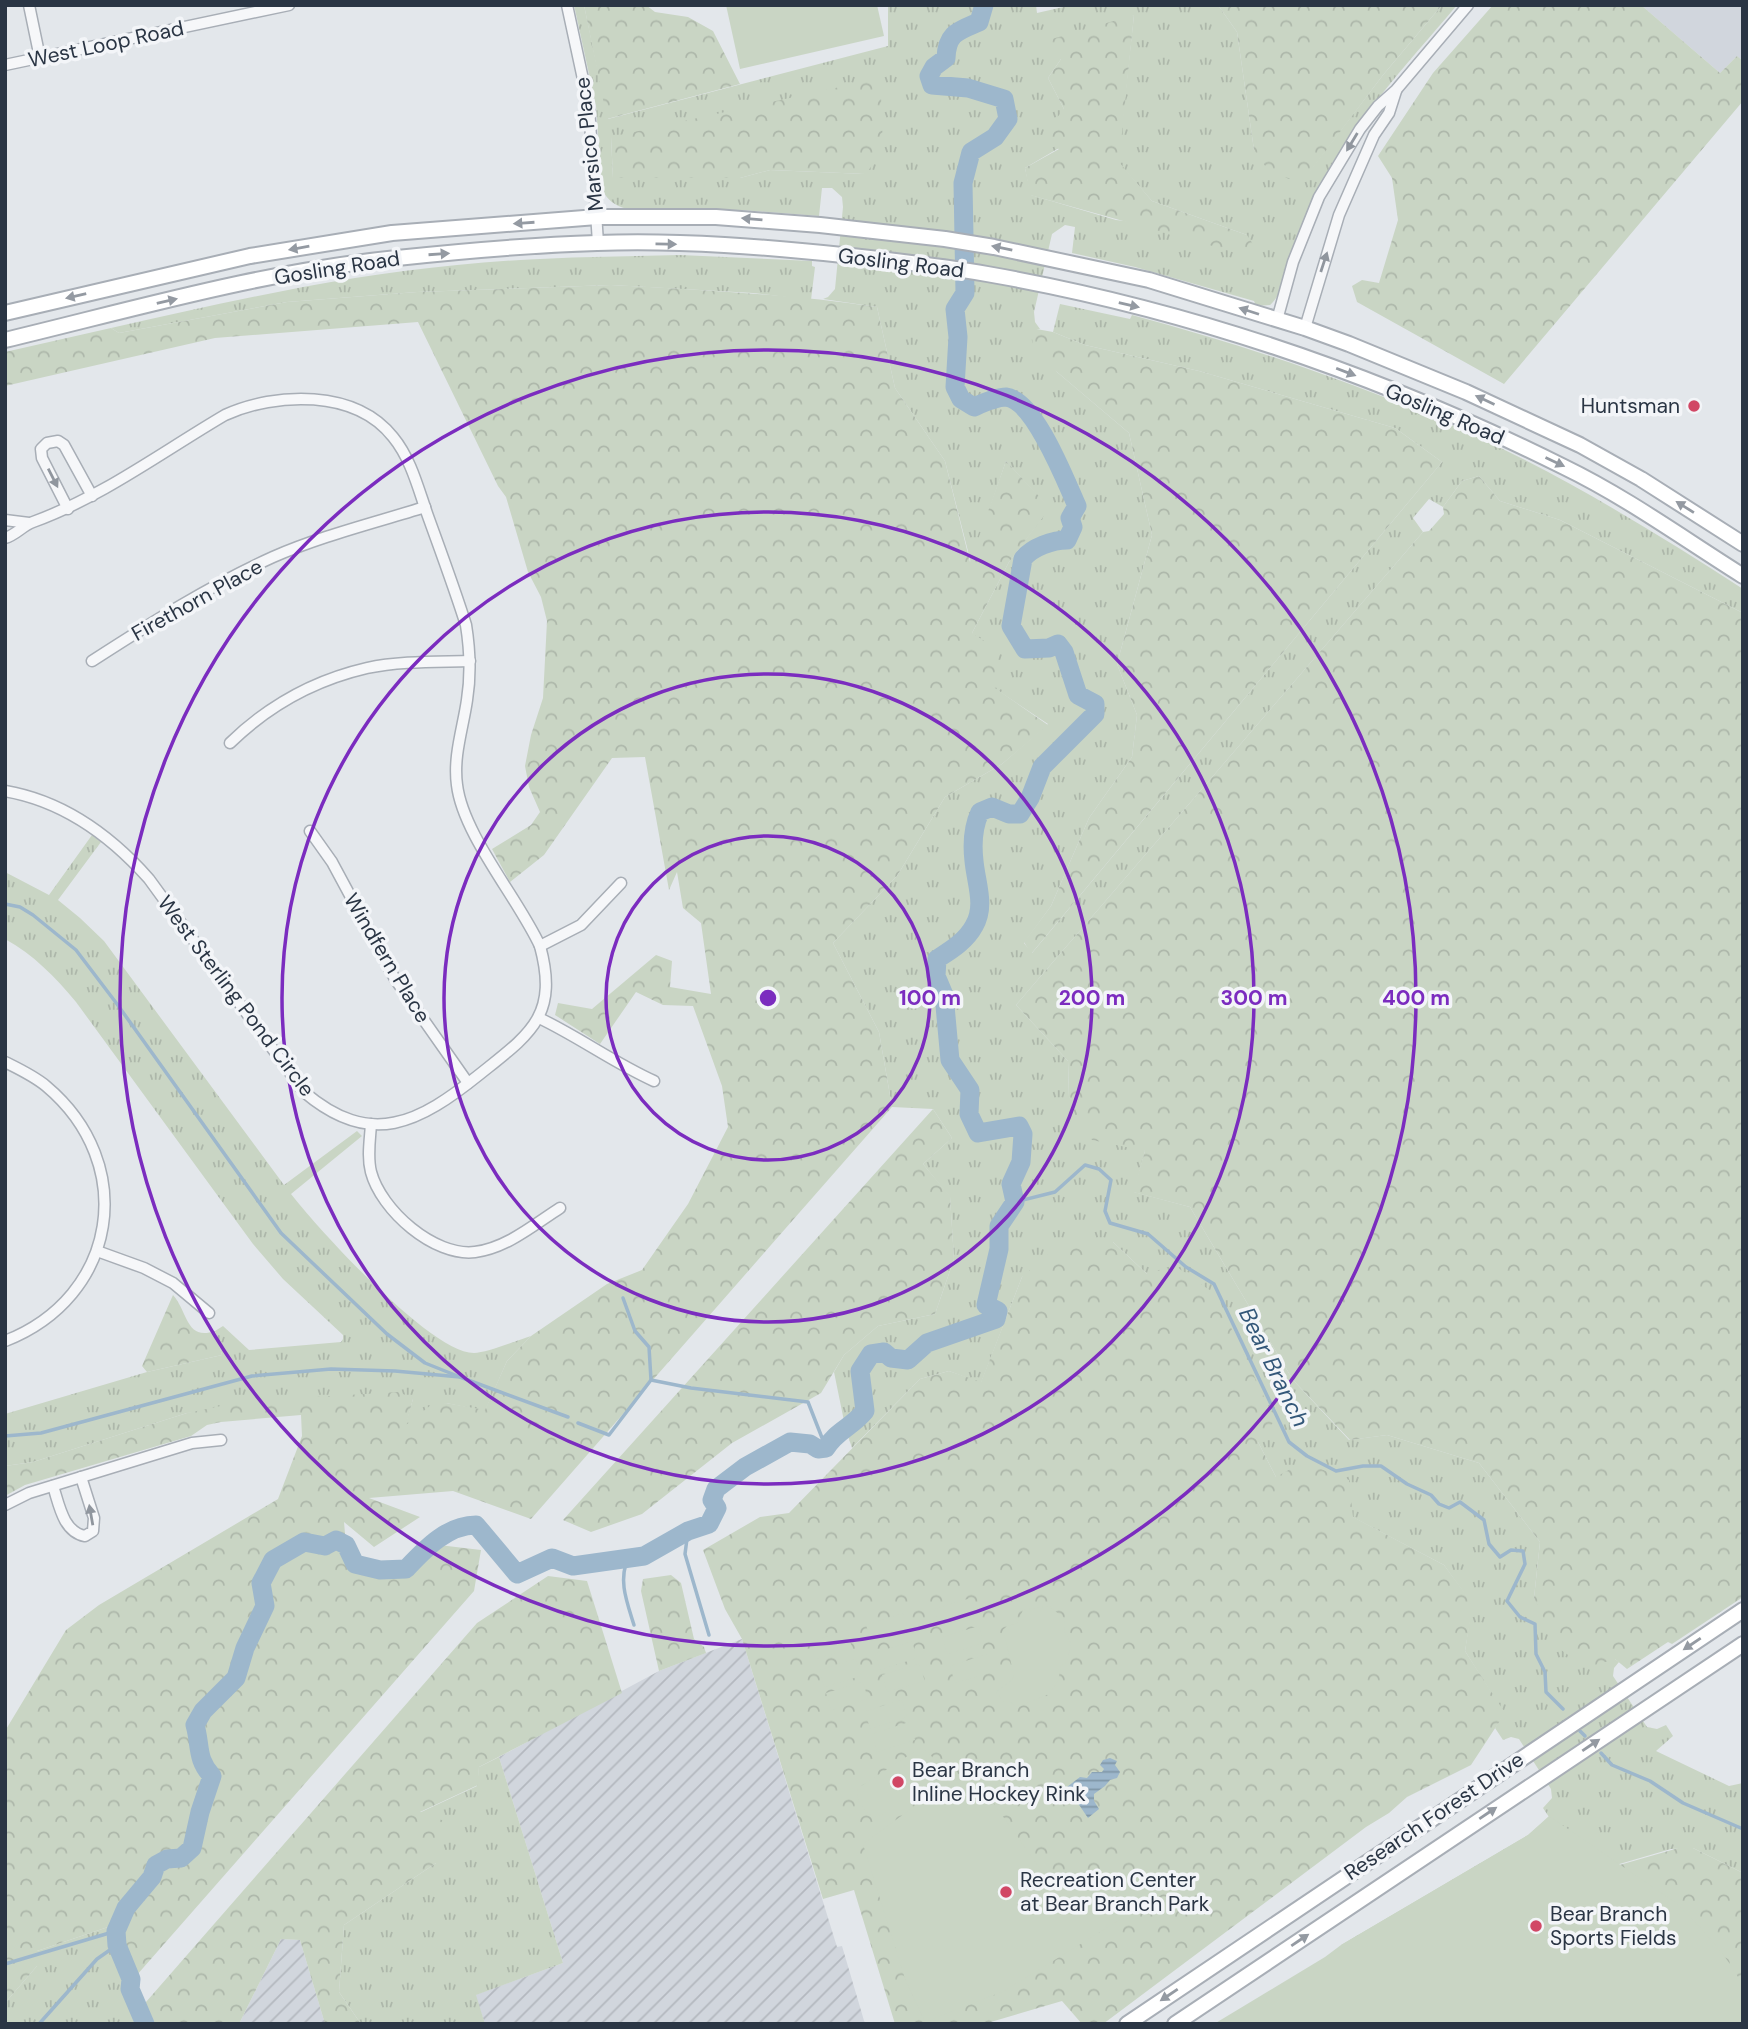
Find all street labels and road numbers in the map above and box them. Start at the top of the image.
street label: West Loop Road [26,14,186,74]
street label: Marsico Place [568,75,610,212]
street label: Gosling Road [836,241,966,285]
street label: Gosling Road [272,244,402,292]
street label: Gosling Road [1381,376,1509,452]
street label: Firethorn Place [127,552,268,648]
street label: Windfern Place [337,888,437,1028]
street label: West Sterling Pond Circle [151,890,321,1102]
street label: Research Forest Drive [1339,1745,1529,1887]

